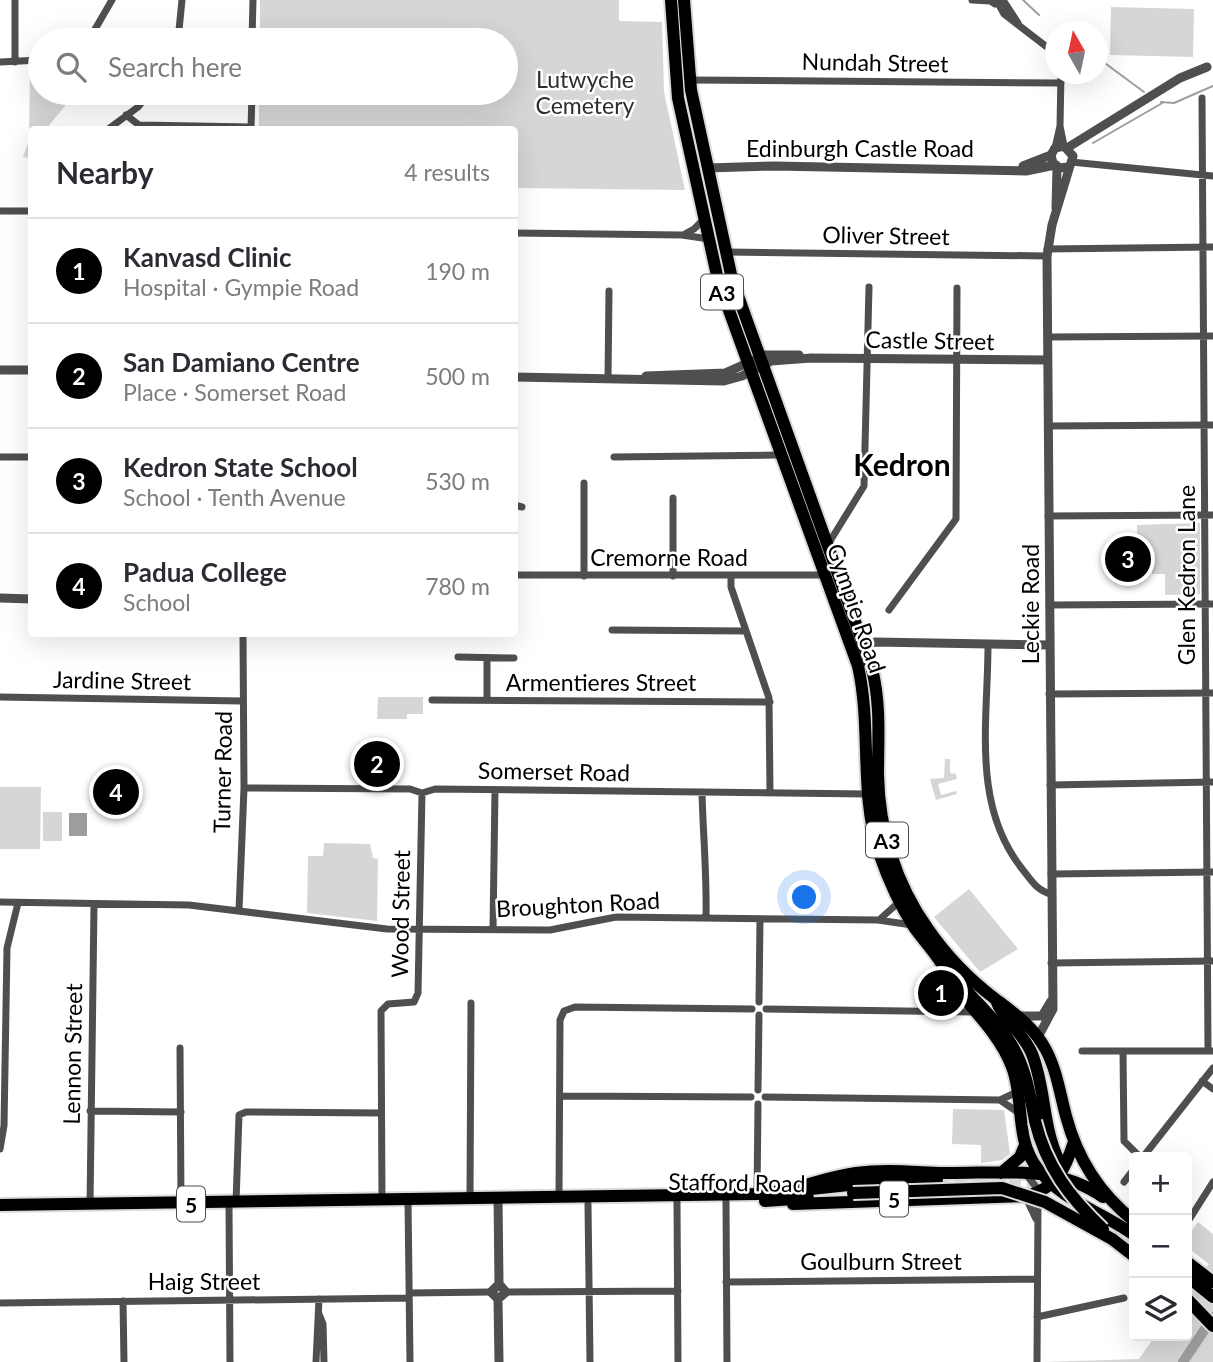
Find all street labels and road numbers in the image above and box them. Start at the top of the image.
street label: Nundah Street [801,47,949,77]
street label: Edinburgh Castle Road [746,134,974,162]
street label: Oliver Street [822,220,951,250]
road number: A3 [701,274,743,310]
street label: Castle Street [865,325,995,355]
street label: Glen Kedron Lane [1172,485,1200,665]
street label: Gympie Road [822,540,892,676]
street label: Cremorne Road [590,543,748,571]
street label: Leckie Road [1016,544,1044,664]
street label: Jardine Street [53,665,192,695]
street label: Armentieres Street [506,668,697,696]
street label: Turner Road [207,711,237,833]
street label: Somerset Road [478,756,630,786]
road number: A3 [866,822,908,858]
street label: Wood Street [385,849,415,978]
street label: Broughton Road [495,886,661,922]
street label: Lennon Street [57,982,87,1125]
street label: Stafford Road [668,1167,806,1197]
road number: 5 [880,1182,908,1216]
road number: 5 [177,1186,205,1222]
street label: Goulburn Street [800,1247,962,1275]
street label: Haig Street [148,1267,261,1295]

